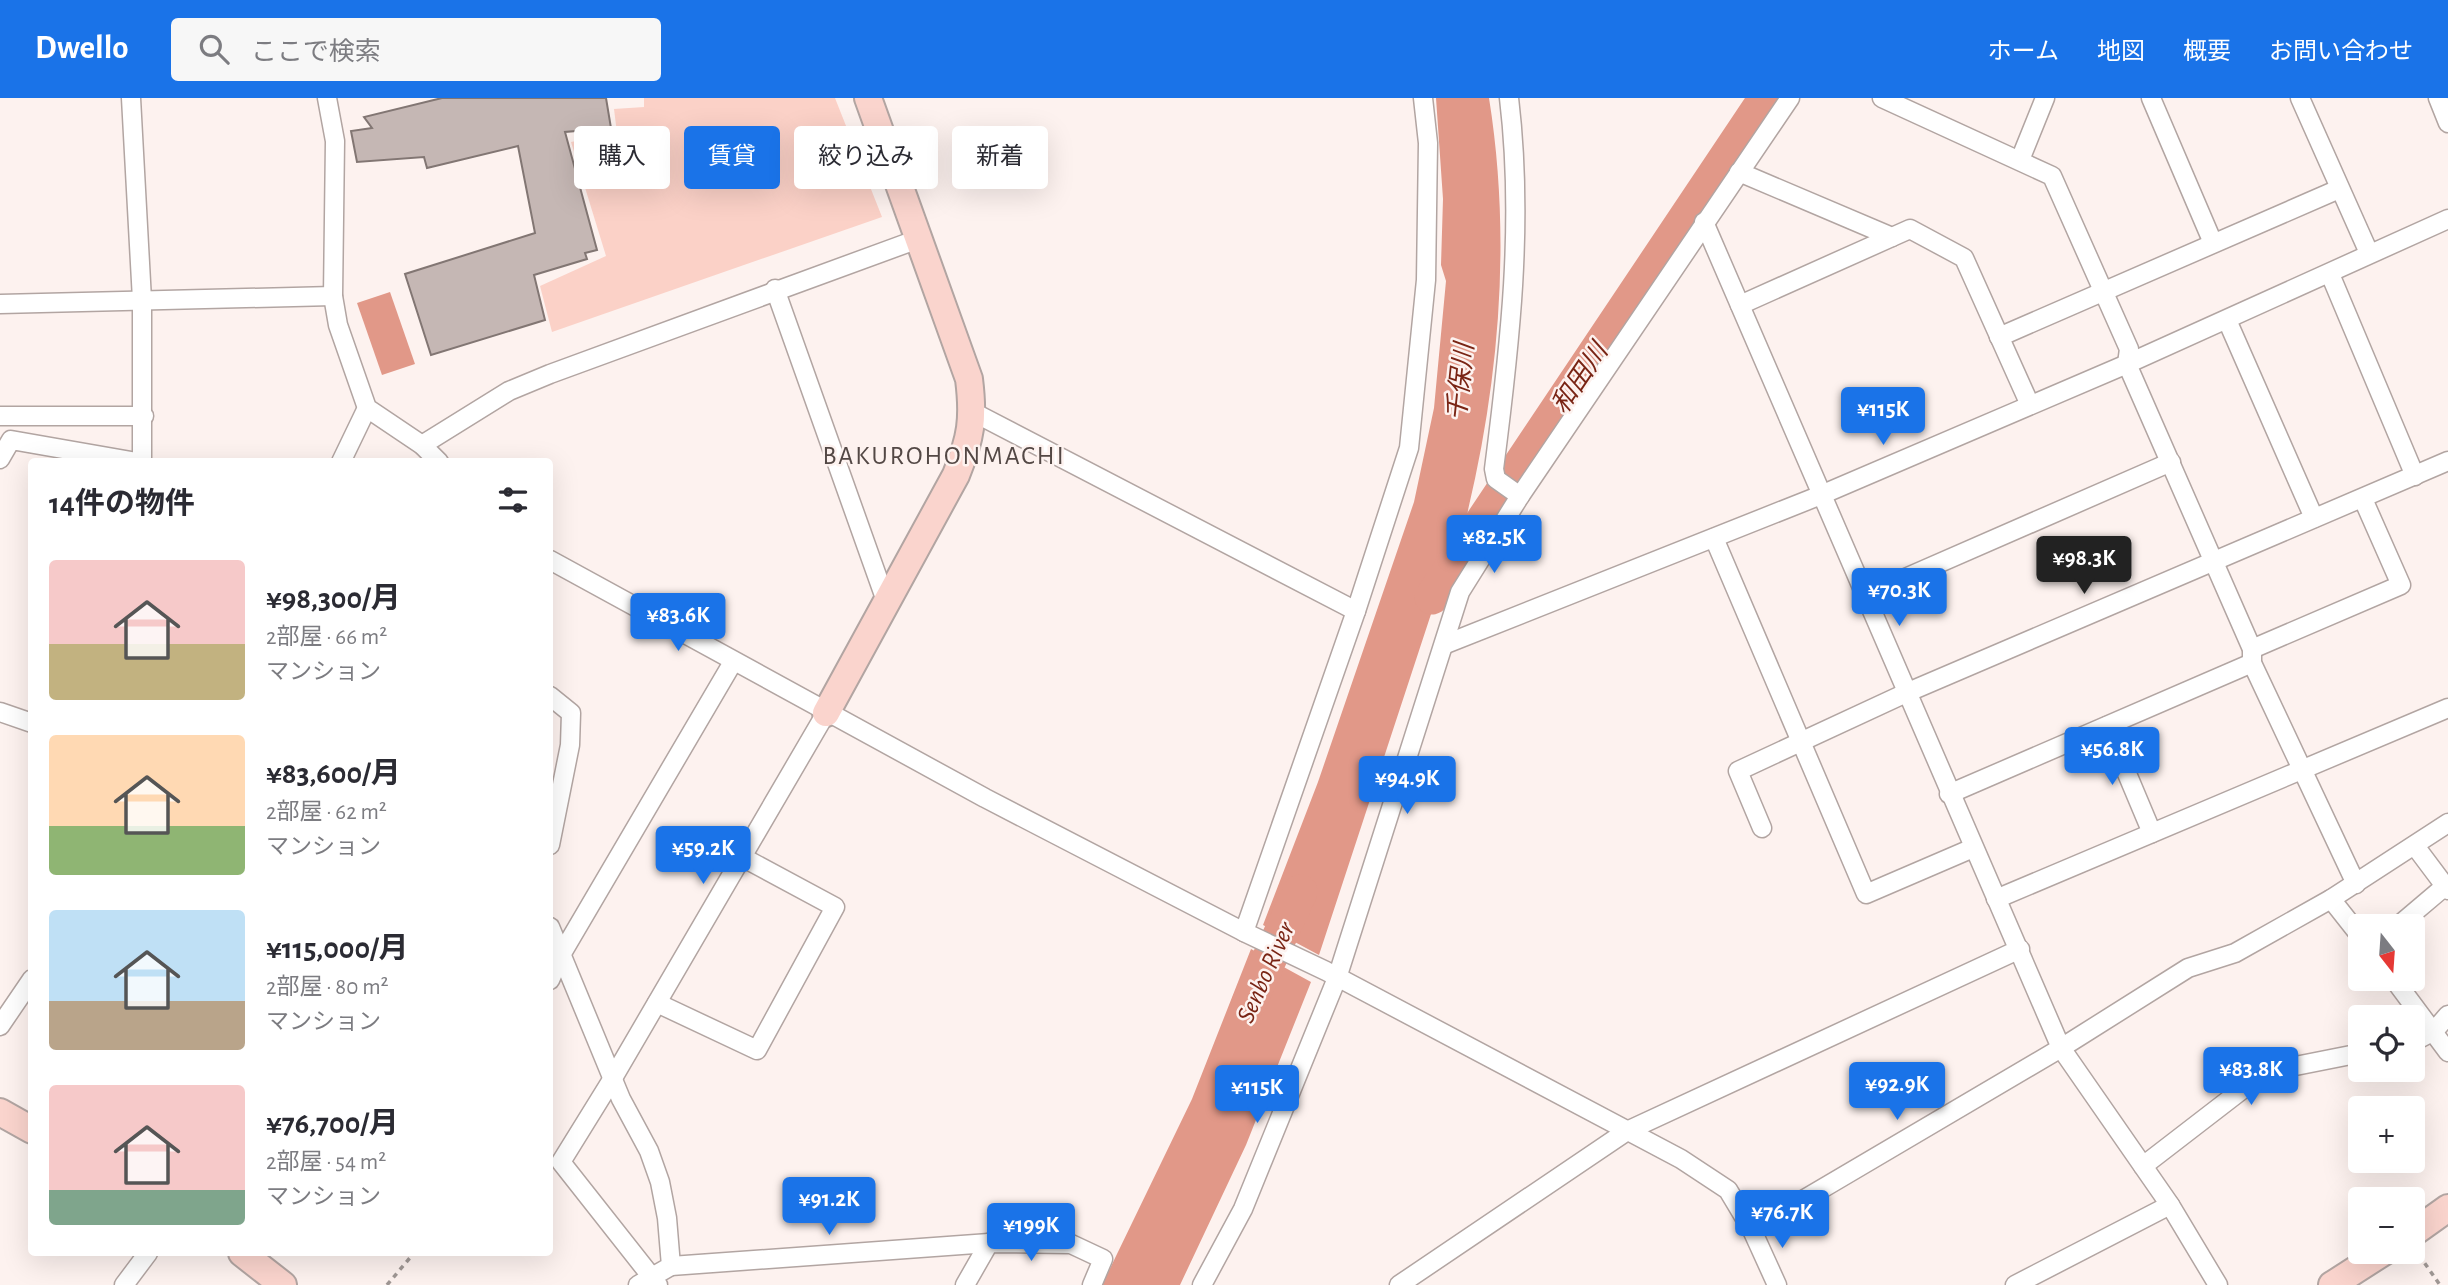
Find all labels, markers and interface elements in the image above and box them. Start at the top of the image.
search box [171,18,661,81]
icon: search [195,30,233,68]
text: Dwello [35,32,129,65]
text: ここで検索 [251,39,381,65]
text: ホーム [1988,40,2059,64]
text: 地図 [2097,40,2145,64]
text: 概要 [2183,40,2231,64]
text: お問い合わせ [2269,40,2413,64]
chip: 購入 [574,126,670,189]
chip: 賃貸 [684,126,780,189]
chip: 絞り込み [794,126,938,189]
chip: 新着 [952,126,1048,189]
water label: 和田川 [1546,336,1614,418]
water label: 千保川 [1443,339,1478,422]
pin: ¥115K [1834,388,1932,447]
text: ¥115K [1857,398,1909,421]
district label: BAKUROHONMACHI [822,443,1066,469]
icon: filters [494,481,532,519]
text: 14件の物件 [49,489,195,519]
pin: ¥82.5K [1437,516,1551,575]
text: ¥82.5K [1463,526,1525,549]
pin: ¥98.3K [2027,536,2141,596]
text: ¥98.3K [2052,547,2116,570]
pin: ¥70.3K [1842,568,1956,628]
text: ¥70.3K [1868,579,1930,602]
text: ¥98,300/月 [266,584,401,614]
icon: home [105,588,189,672]
pin: ¥83.6K [621,594,735,653]
text: ¥83.6K [646,604,710,627]
text: 2部屋 · 66 m² [266,626,387,649]
text: マンション [266,661,381,684]
pin: ¥56.8K [2055,728,2169,787]
text: ¥56.8K [2080,738,2144,761]
pin: ¥94.9K [1350,756,1464,816]
text: ¥83,600/月 [266,759,401,789]
icon: home [105,763,189,847]
text: ¥94.9K [1375,767,1439,790]
text: 2部屋 · 62 m² [266,801,387,824]
pin: ¥59.2K [646,826,760,886]
text: マンション [266,836,381,859]
text: ¥59.2K [672,837,734,860]
north arrow [2348,914,2426,990]
map controls [2348,914,2425,1264]
water label: Senbo River [1232,917,1300,1027]
text: ¥115,000/月 [266,934,409,964]
icon: home [105,938,189,1022]
text: 2部屋 · 80 m² [266,976,389,999]
button: locate [2348,1005,2425,1082]
text: マンション [266,1011,381,1034]
pin: ¥83.8K [2194,1048,2308,1107]
text: ¥83.8K [2219,1058,2283,1081]
pin: ¥92.9K [1840,1062,1954,1122]
pin: ¥115K [1208,1066,1306,1125]
text: ¥92.9K [1865,1073,1929,1096]
text: ¥115K [1231,1076,1283,1099]
button: + [2348,1096,2425,1173]
text: ¥76,700/月 [266,1109,399,1139]
icon: home [105,1113,189,1197]
text: 2部屋 · 54 m² [266,1151,386,1174]
pin: ¥91.2K [772,1178,886,1237]
text: マンション [266,1186,381,1209]
button: − [2348,1187,2425,1264]
text: ¥91.2K [798,1188,860,1211]
pin: ¥76.7K [1725,1190,1839,1250]
text: ¥76.7K [1751,1201,1813,1224]
pin: ¥199K [982,1204,1080,1263]
text: ¥199K [1003,1214,1059,1237]

